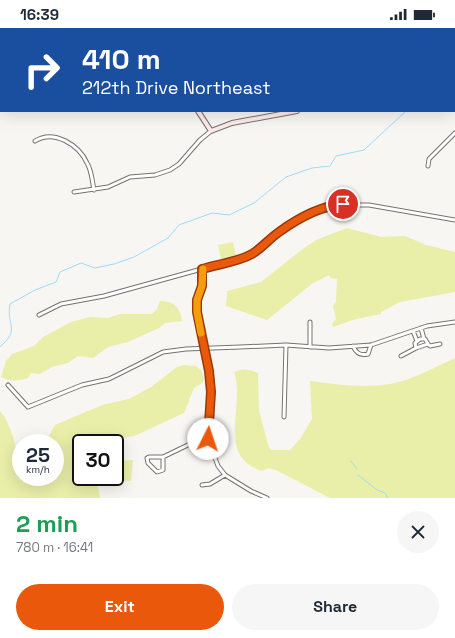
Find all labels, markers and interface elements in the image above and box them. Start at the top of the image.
text: 16:39 [20,5,59,24]
text: 410 m [82,41,161,77]
icon: right [16,44,68,96]
text: 212th Drive Northeast [82,76,271,99]
pin [326,187,360,221]
icon: arrive [332,193,354,215]
position arrow [187,418,229,460]
speed limit sign: 30 [72,434,124,486]
text: 25 [26,442,50,468]
text: km/h [26,463,50,476]
text: 2 min [16,508,78,539]
button: close [397,511,439,553]
text: 780 m · 16:41 [16,539,93,556]
button: Exit [16,584,224,630]
button: Share [232,584,439,630]

